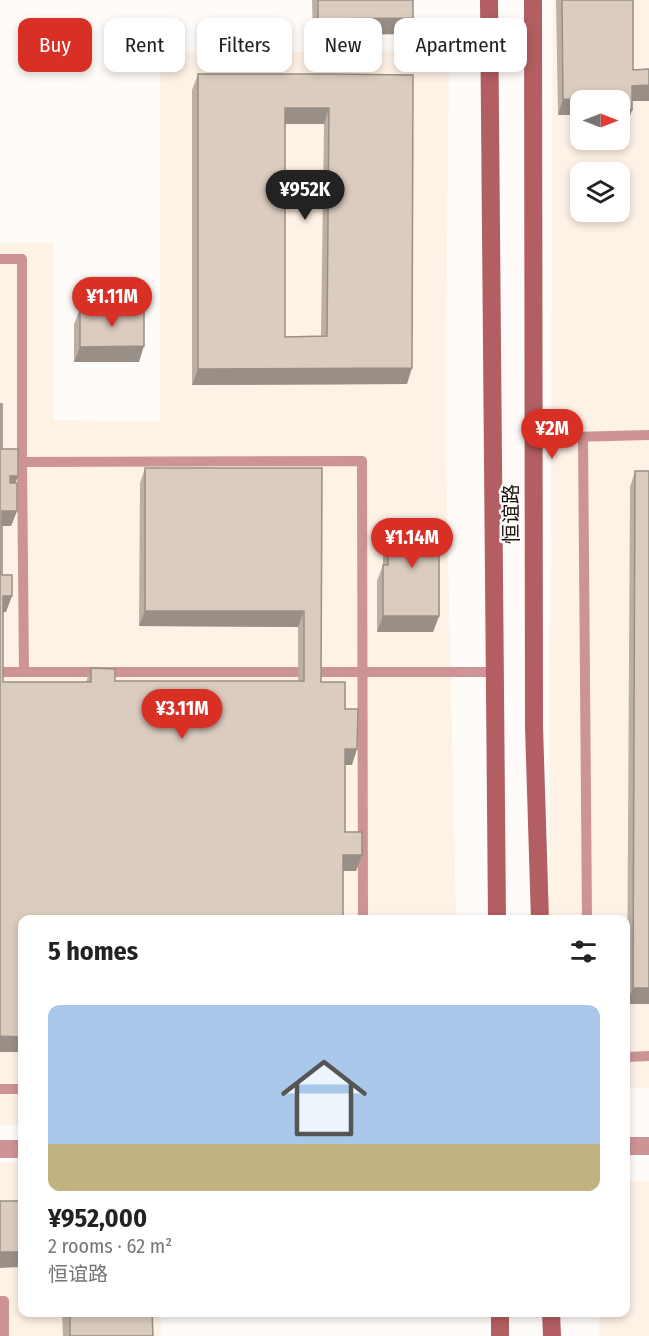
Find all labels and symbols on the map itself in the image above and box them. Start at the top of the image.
north arrow [570,90,630,150]
pin: ¥952K [263,170,347,221]
pin: ¥1.11M [63,277,161,328]
pin: ¥2M [523,409,581,460]
street label: 恒谊路 [499,484,523,544]
pin: ¥1.14M [363,518,461,569]
pin: ¥3.11M [133,689,231,740]

